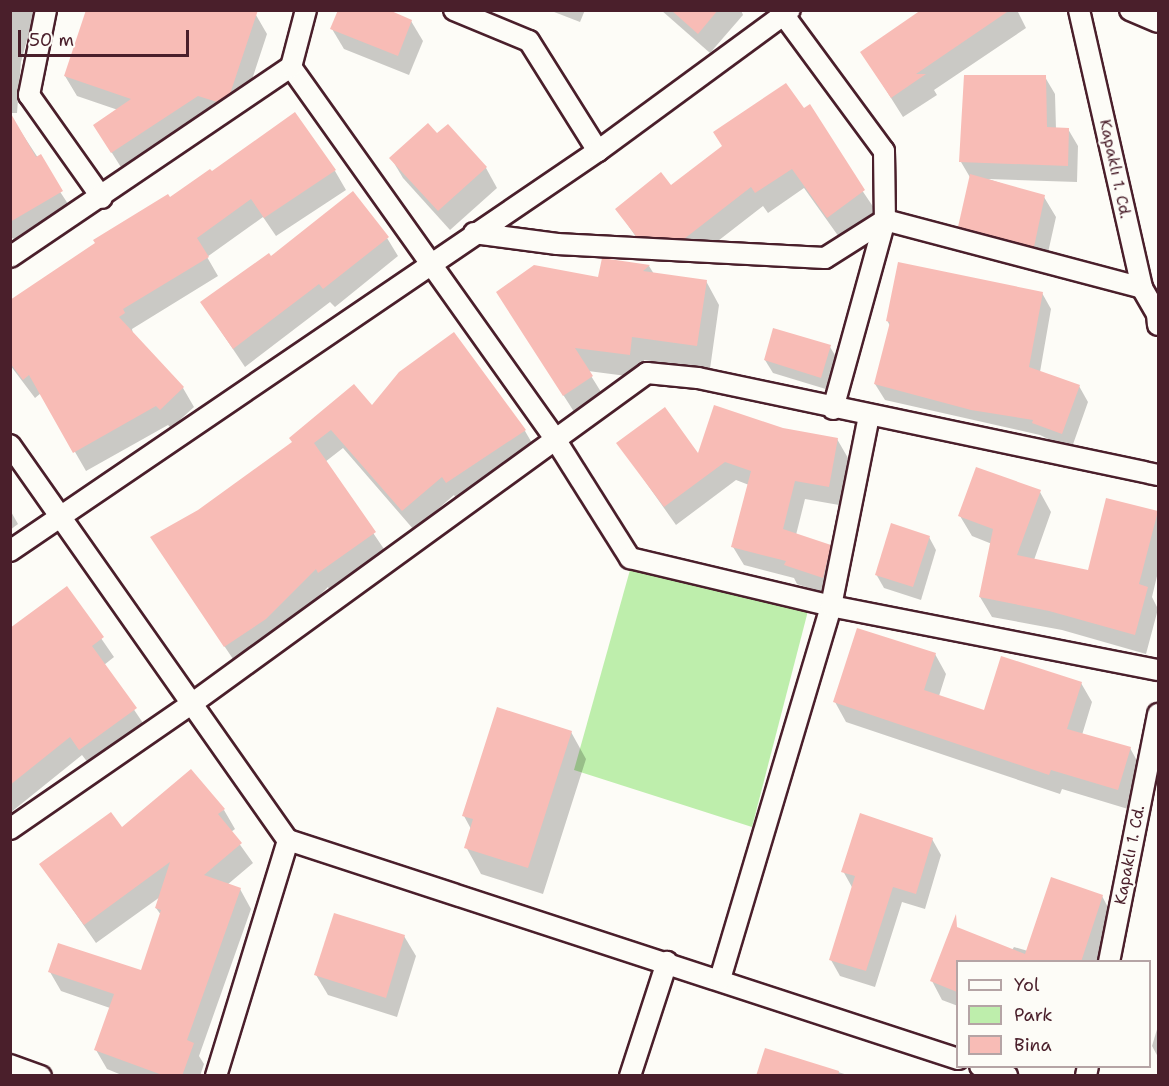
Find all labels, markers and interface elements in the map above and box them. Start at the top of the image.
scale bar [21,18,192,56]
text: 50 m [29,28,74,52]
street label: Kapaklı 1. Cd. [1095,118,1135,220]
street label: Kapaklı 1. Cd. [1111,804,1149,906]
legend [956,960,1151,1068]
text: Yol [1014,973,1039,997]
text: Park [1014,1003,1053,1027]
text: Bina [1014,1033,1052,1057]

